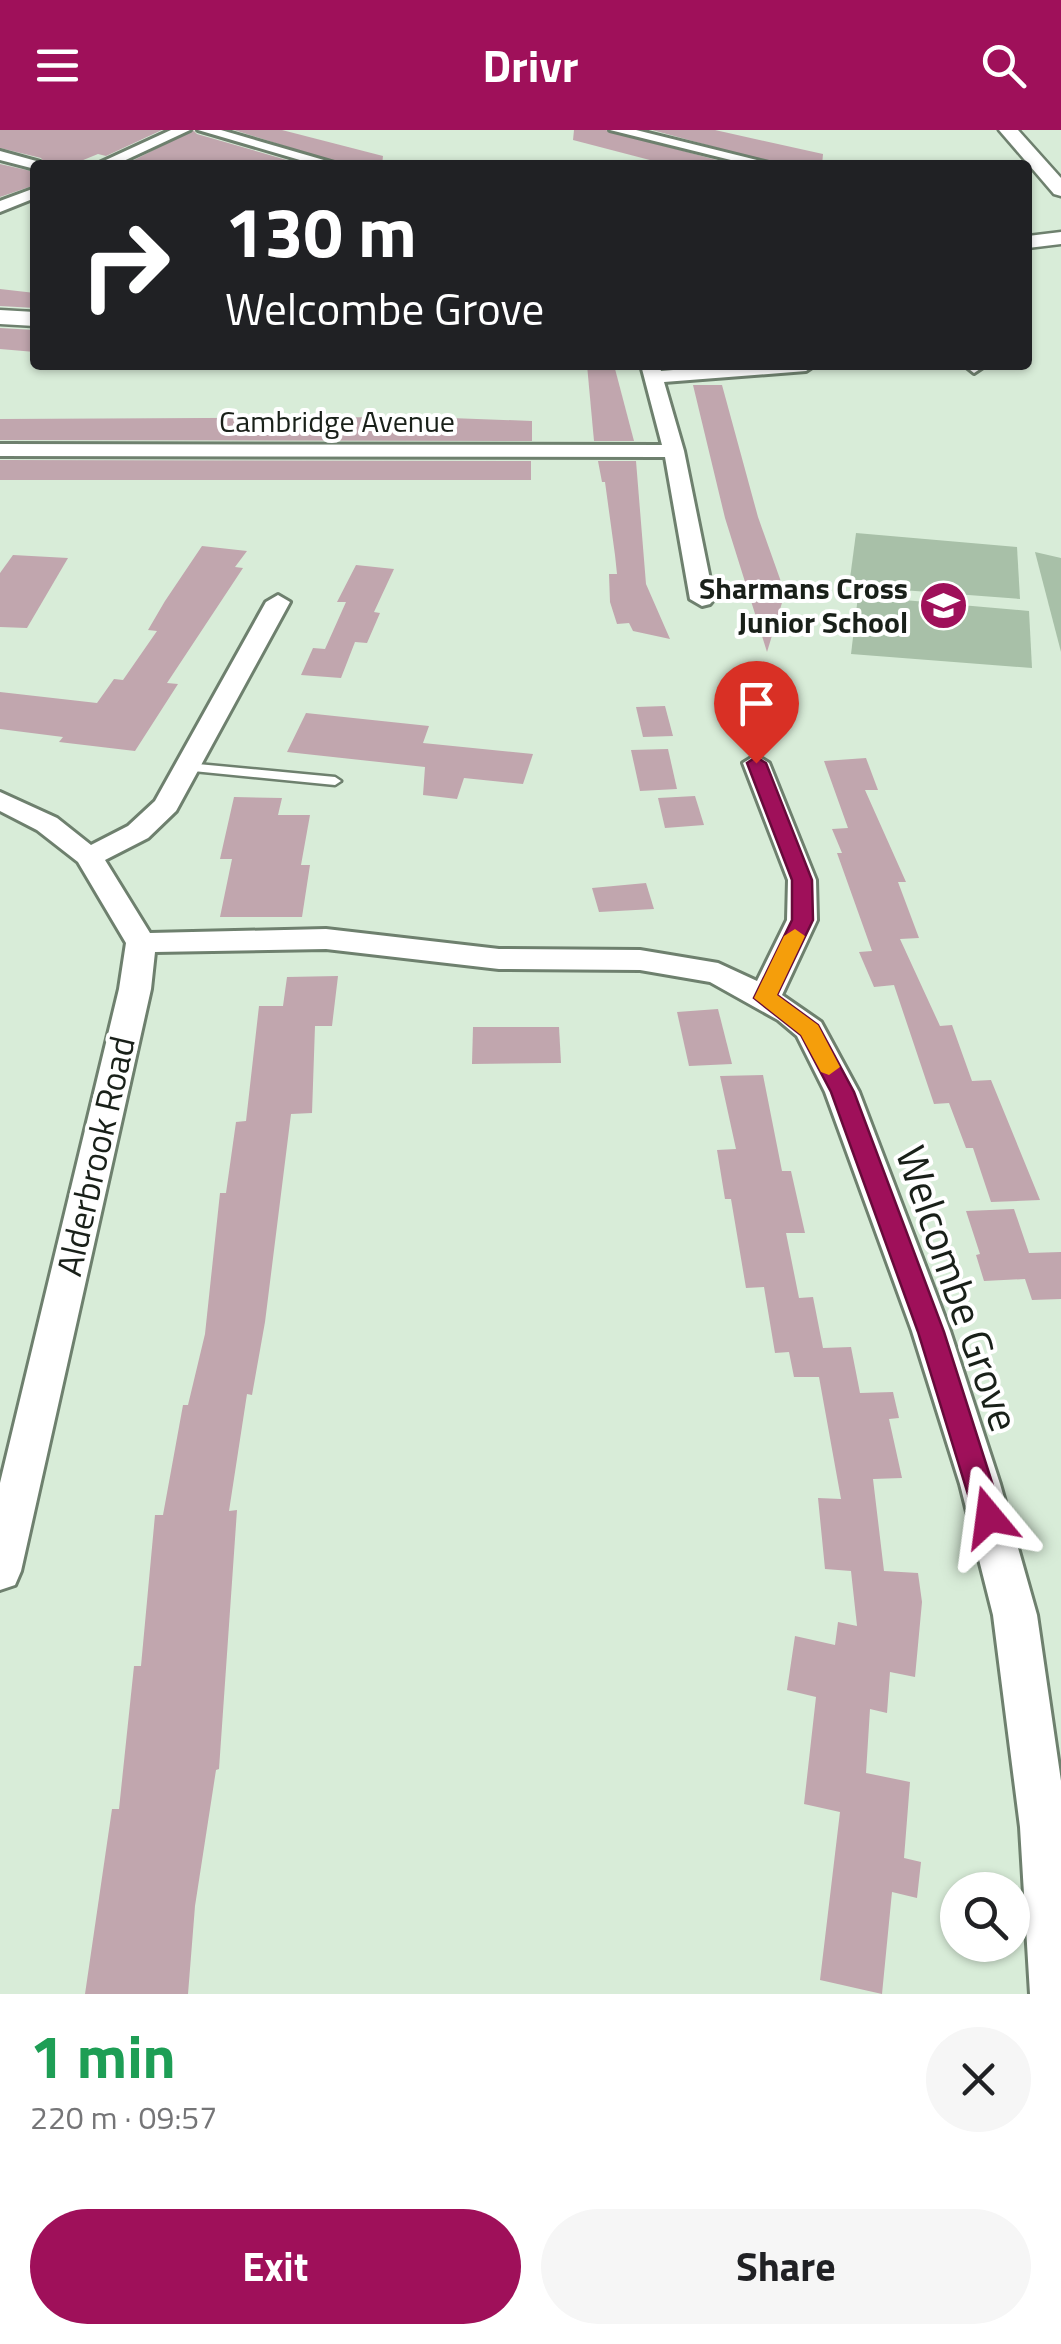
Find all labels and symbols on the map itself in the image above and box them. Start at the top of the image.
street label: Cambridge Avenue [219,398,455,444]
place label: Sharmans Cross Junior School [699,565,908,645]
school or university icon: Sharmans Cross Junior School [917,579,969,631]
pin [714,661,799,764]
street label: Alderbrook Road [41,1031,149,1281]
street label: Welcombe Grove [880,1137,1038,1439]
position arrow [937,1465,1041,1569]

